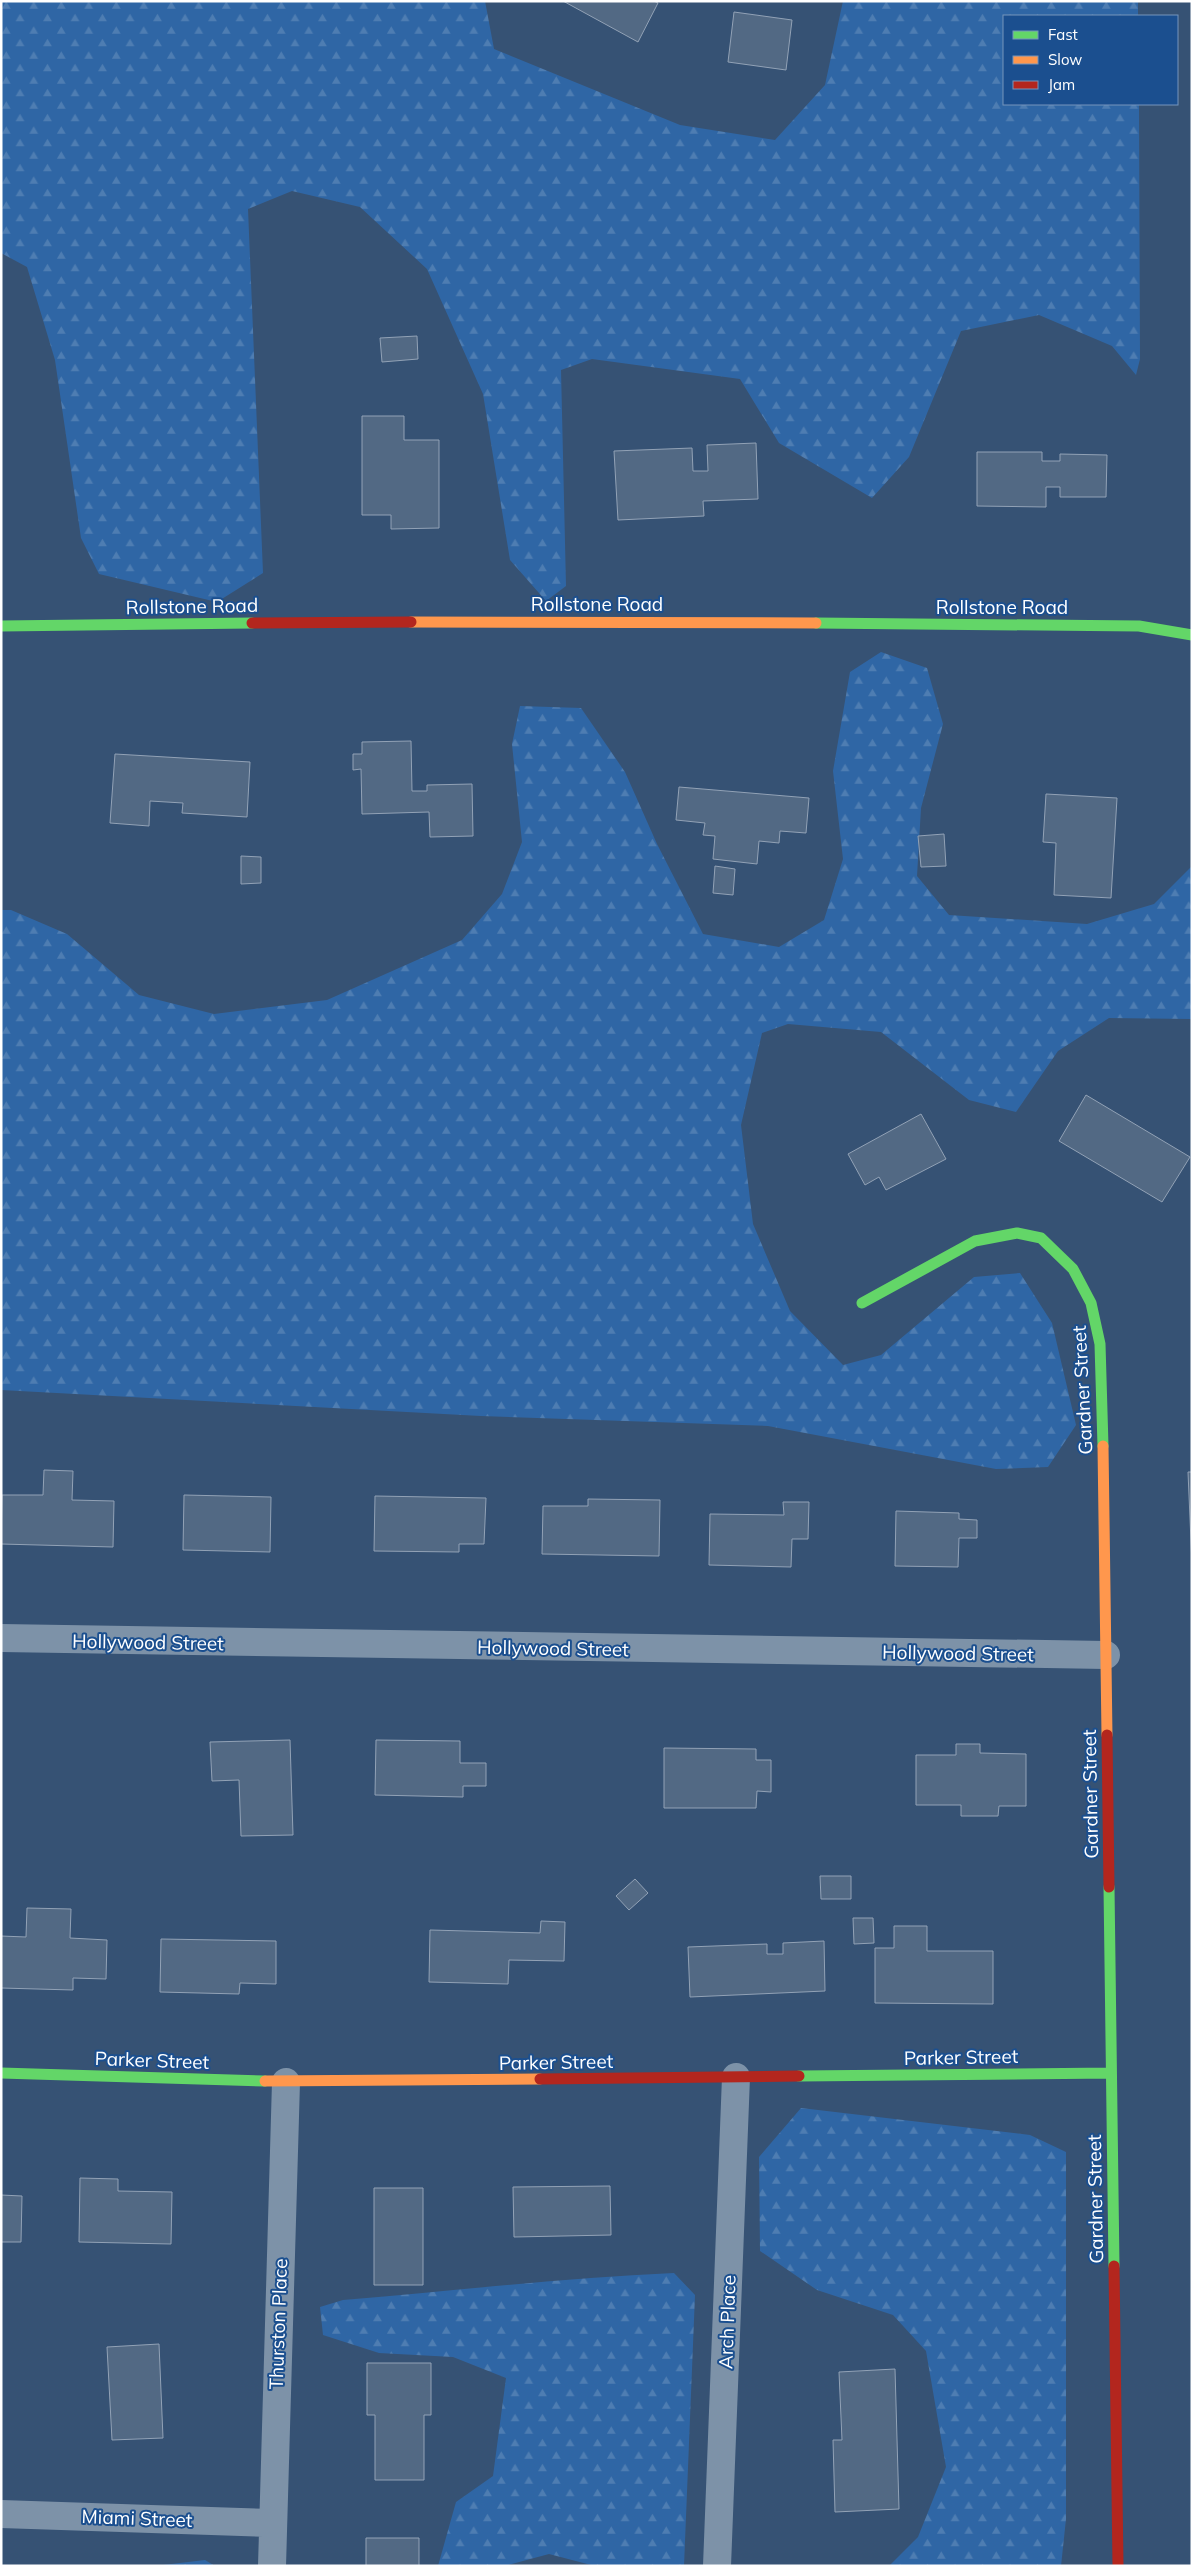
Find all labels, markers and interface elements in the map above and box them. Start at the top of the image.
legend [1003,15,1178,105]
text: Fast [1048,25,1078,44]
text: Slow [1048,50,1082,69]
text: Jam [1048,75,1075,94]
street label: Rollstone Road [531,592,663,616]
street label: Rollstone Road [126,593,258,619]
street label: Rollstone Road [936,595,1068,619]
street label: Gardner Street [1067,1324,1097,1455]
street label: Hollywood Street [72,1629,224,1655]
street label: Hollywood Street [477,1635,629,1661]
street label: Hollywood Street [882,1640,1034,1666]
street label: Gardner Street [1077,1729,1103,1859]
street label: Parker Street [904,2044,1019,2070]
street label: Parker Street [94,2046,210,2074]
street label: Parker Street [499,2049,614,2075]
street label: Gardner Street [1082,2134,1108,2264]
street label: Thurston Place [264,2258,292,2390]
street label: Arch Place [713,2275,741,2369]
street label: Miami Street [81,2504,193,2532]

